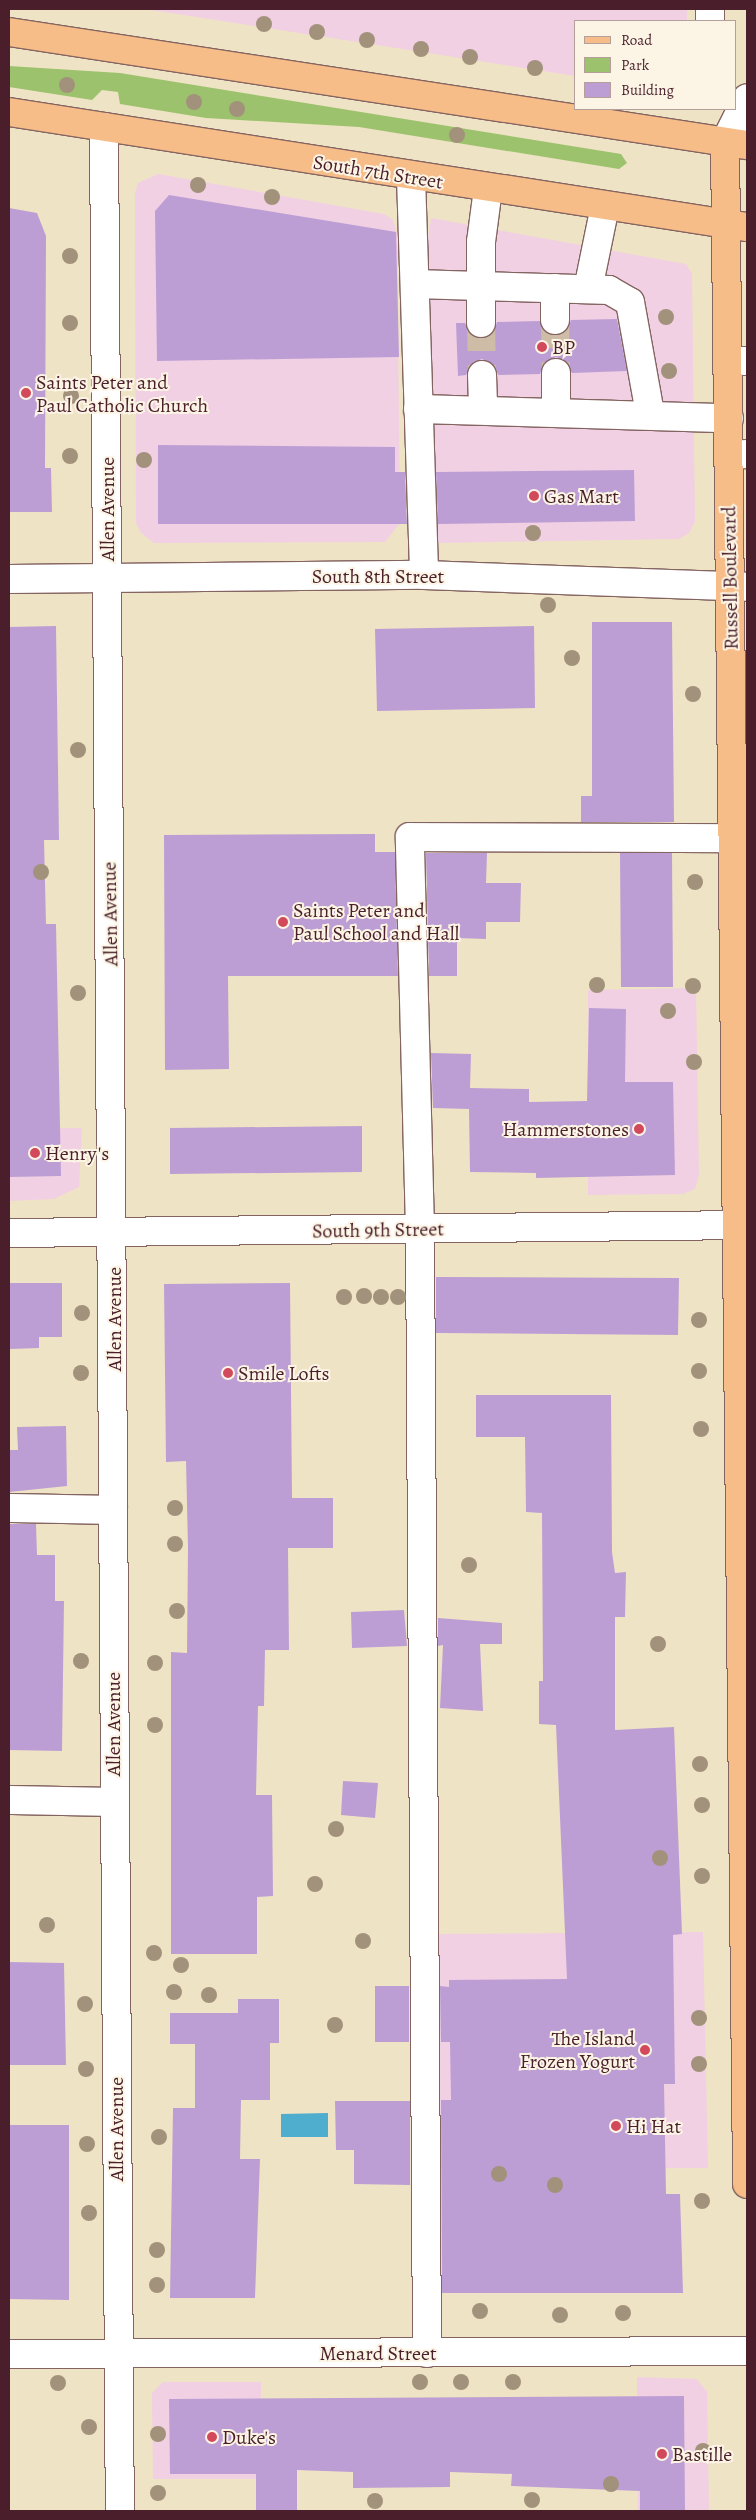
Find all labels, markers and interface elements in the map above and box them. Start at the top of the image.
legend [574,20,736,110]
text: Road [621,30,652,50]
text: Park [621,55,649,75]
text: Building [621,80,674,100]
street label: South 7th Street [311,150,445,194]
place label: BP [552,335,575,359]
marker: BP [536,341,548,353]
place label: Saints Peter and Paul Catholic Church [36,370,208,417]
marker: Saints Peter and Paul Catholic Church [20,387,32,399]
street label: Allen Avenue [95,457,119,561]
place label: Gas Mart [544,484,619,508]
marker: Gas Mart [528,490,540,502]
street label: Russell Boulevard [717,506,743,650]
street label: South 8th Street [312,564,444,588]
street label: Allen Avenue [97,862,123,966]
place label: Saints Peter and Paul School and Hall [293,898,459,945]
marker: Saints Peter and Paul School and Hall [277,916,289,928]
place label: Hammerstones [503,1117,629,1141]
marker: Hammerstones [633,1123,645,1135]
place label: Henry's [45,1141,109,1165]
marker: Henry's [29,1147,41,1159]
street label: South 9th Street [312,1217,444,1243]
street label: Allen Avenue [102,1267,126,1371]
place label: Smile Lofts [238,1361,330,1385]
marker: Smile Lofts [222,1367,234,1379]
street label: Allen Avenue [101,1672,125,1776]
place label: The Island Frozen Yogurt [520,2026,635,2073]
marker: The Island Frozen Yogurt [639,2044,651,2056]
street label: Allen Avenue [104,2077,128,2181]
place label: Hi Hat [626,2114,681,2138]
marker: Hi Hat [610,2120,622,2132]
street label: Menard Street [319,2341,437,2365]
place label: Duke's [222,2425,276,2449]
marker: Duke's [206,2431,218,2443]
place label: Bastille [672,2442,732,2466]
marker: Bastille [656,2448,668,2460]

